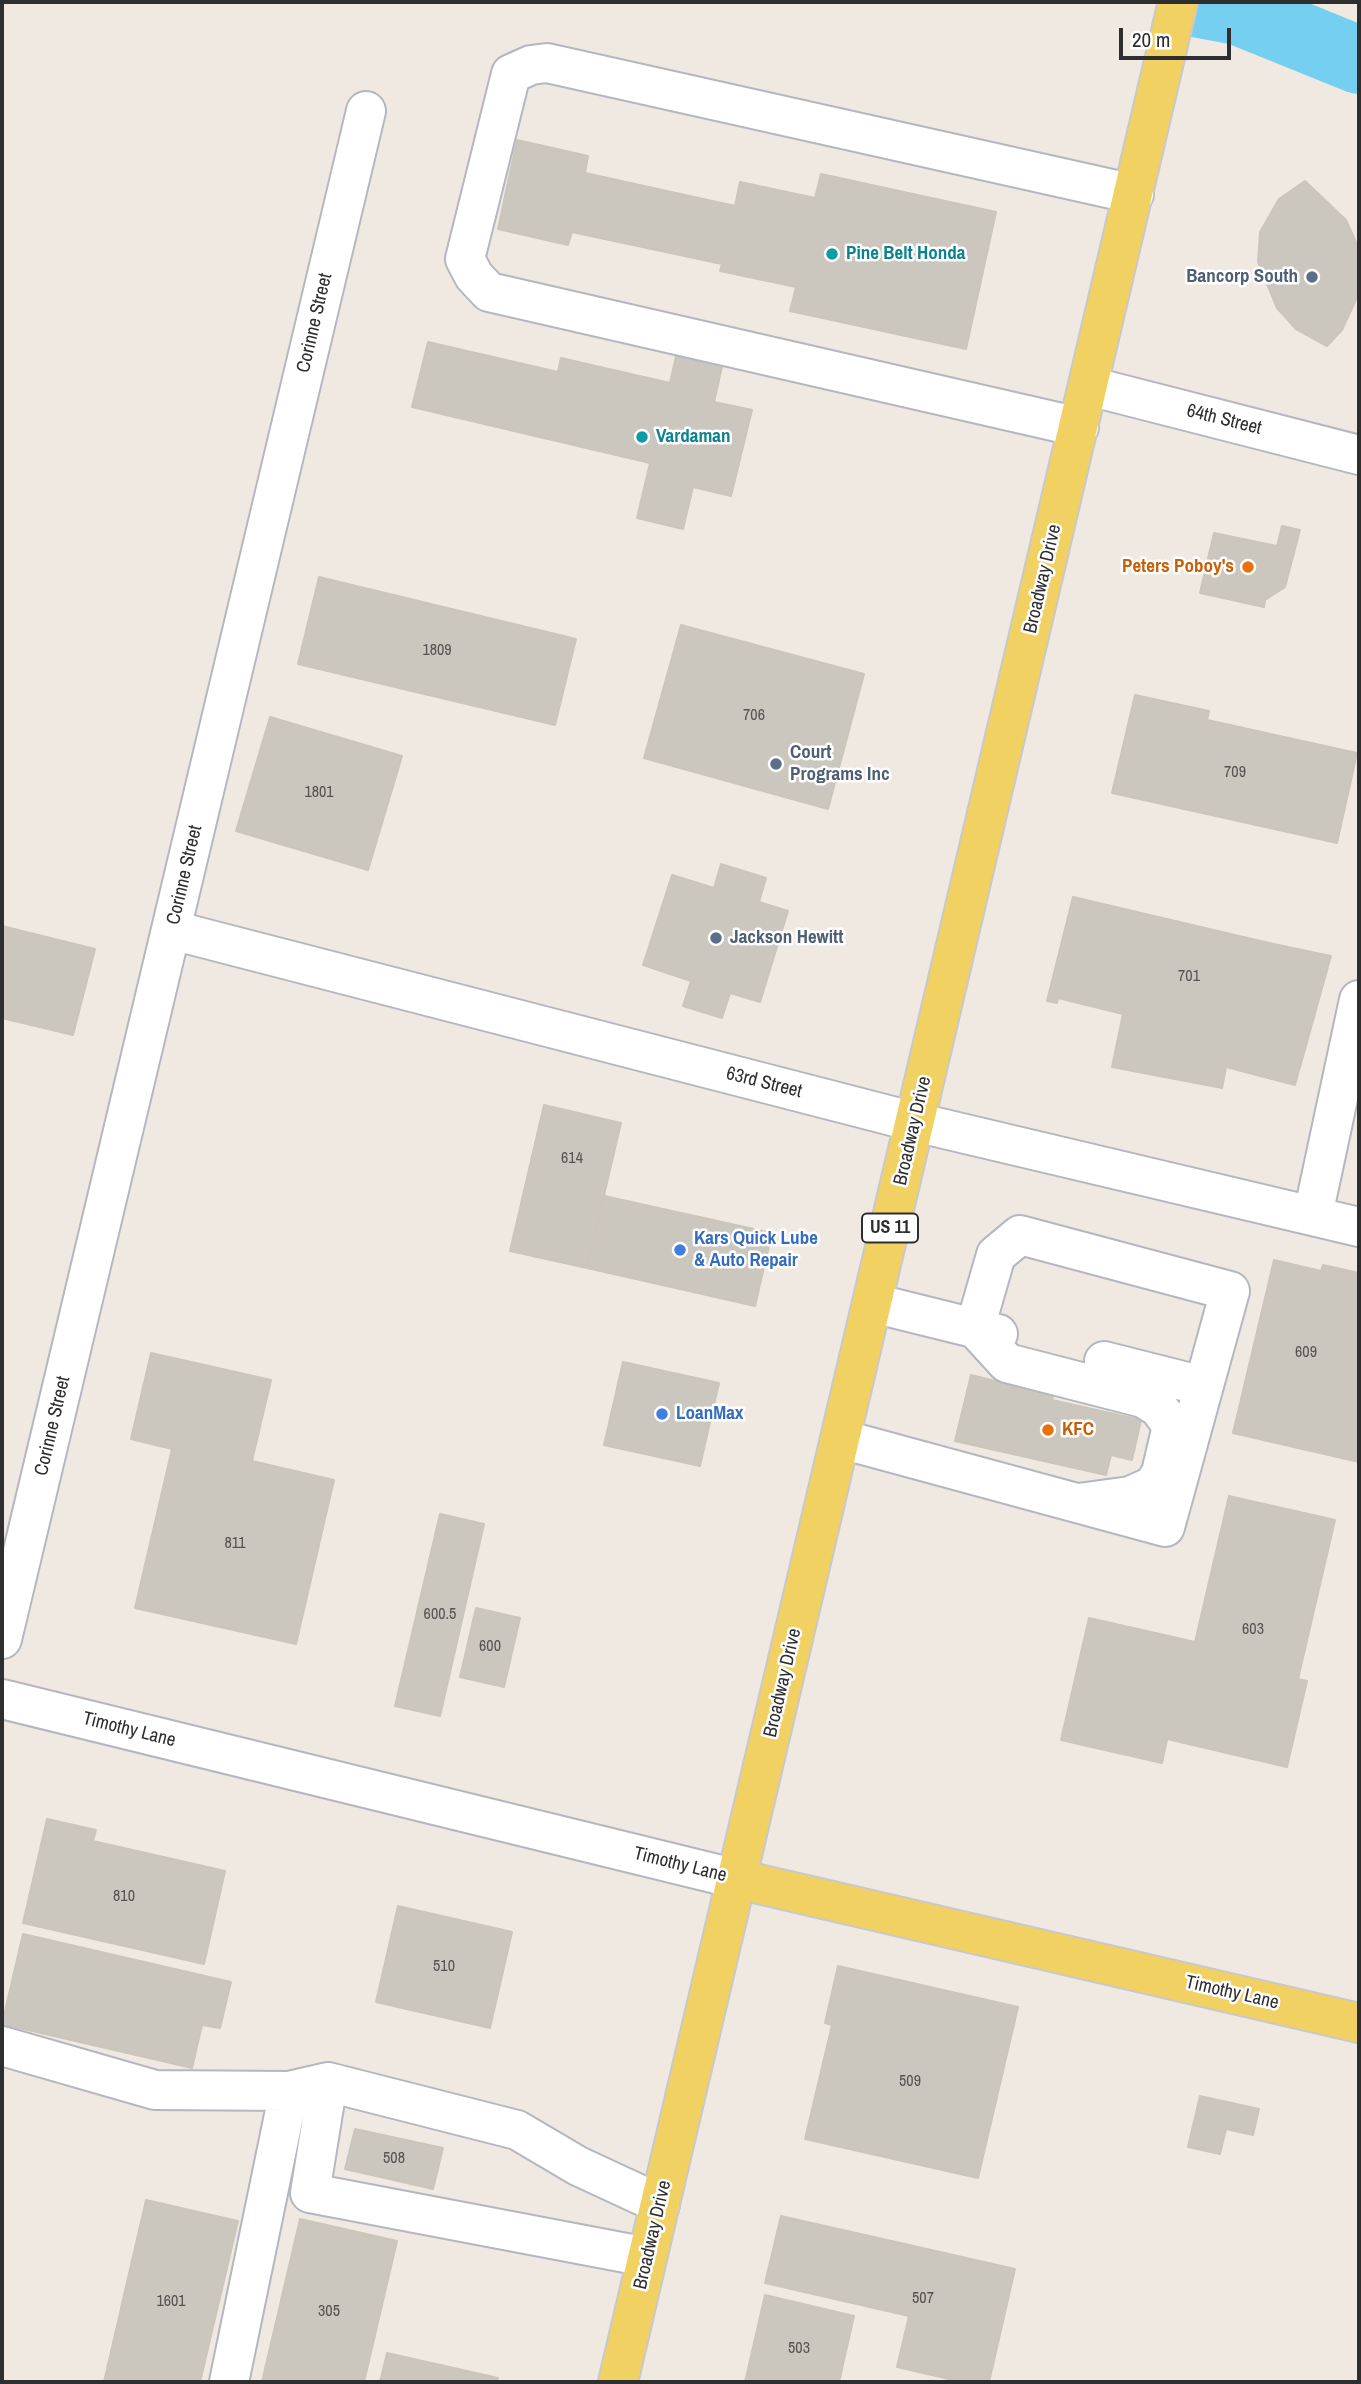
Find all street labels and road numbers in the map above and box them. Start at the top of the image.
street label: Corinne Street [292,271,338,375]
street label: 64th Street [1184,400,1264,440]
street label: Broadway Drive [1019,522,1067,636]
street label: Corinne Street [162,823,208,927]
street label: 63rd Street [724,1063,804,1103]
street label: Broadway Drive [889,1074,937,1188]
road number: US 11 [862,1213,918,1242]
street label: Corinne Street [30,1374,76,1478]
street label: Broadway Drive [759,1626,807,1740]
street label: Timothy Lane [80,1707,178,1753]
street label: Timothy Lane [631,1842,729,1888]
street label: Timothy Lane [1183,1971,1281,2015]
street label: Broadway Drive [629,2178,677,2292]

